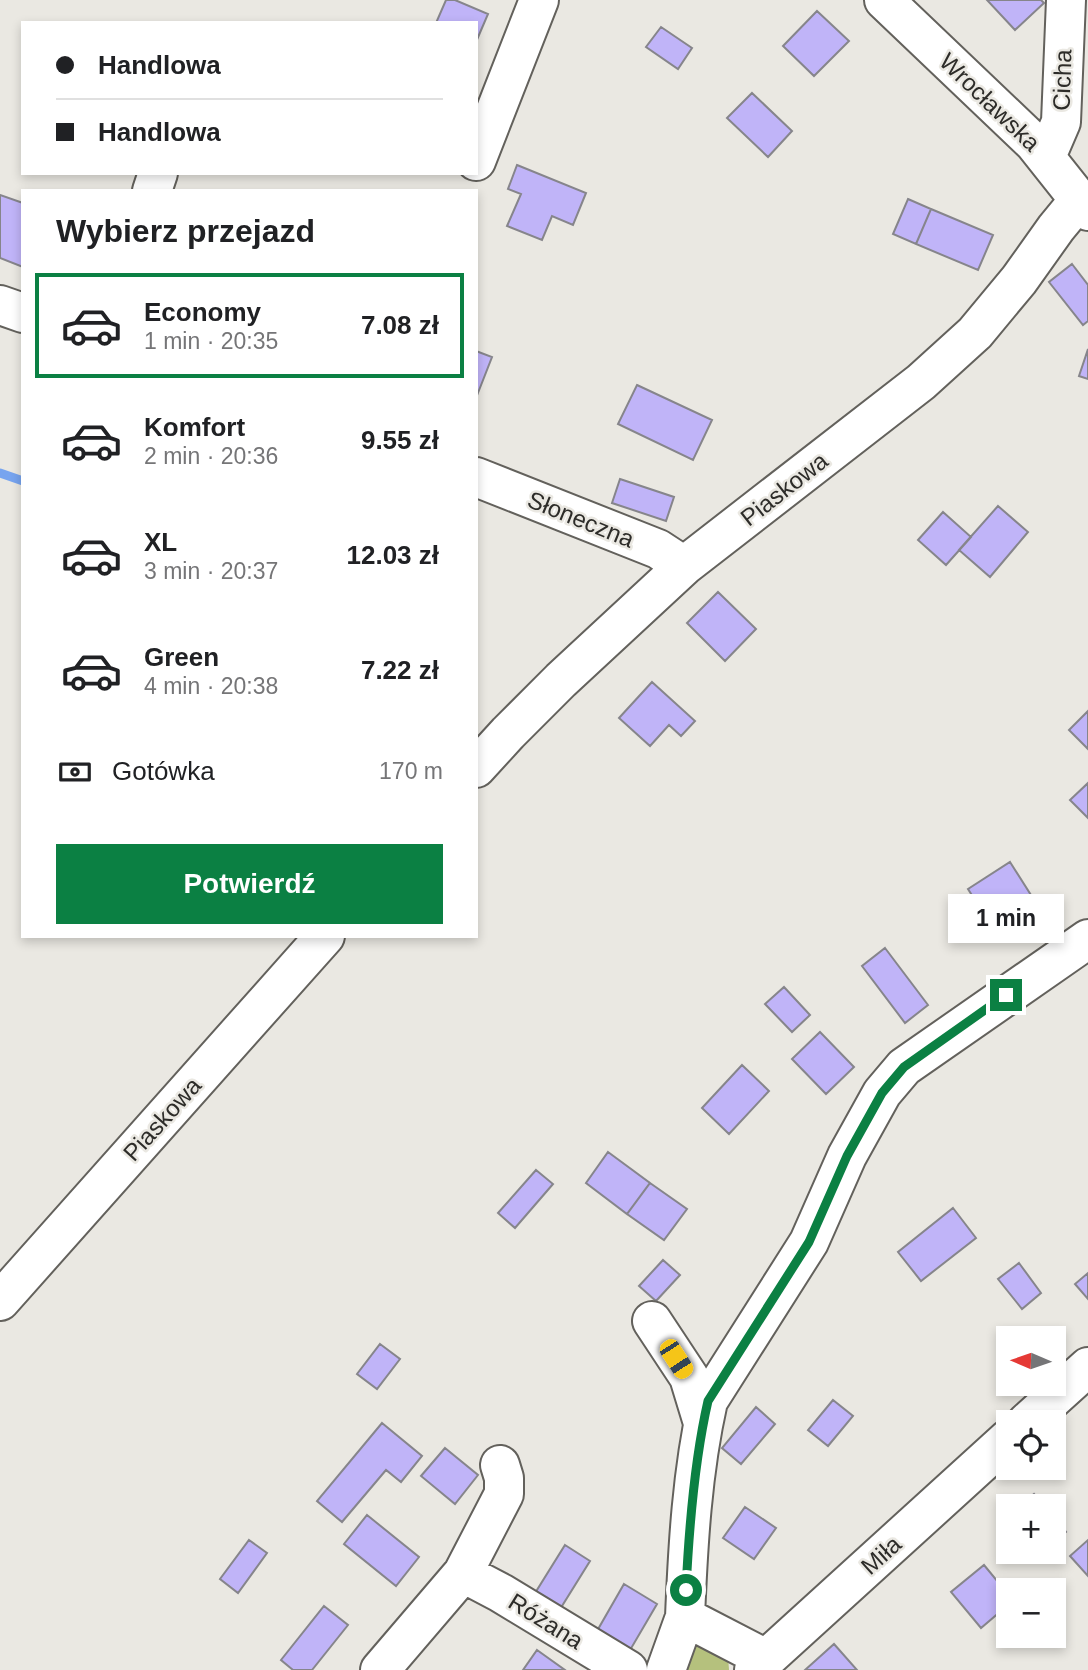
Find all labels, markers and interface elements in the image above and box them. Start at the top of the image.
street label: Wrocławska [934,48,1046,157]
street label: Cicha [1047,48,1077,111]
text: Handlowa [98,50,221,80]
text: Handlowa [98,117,221,147]
text: Wybierz przejazd [56,213,315,249]
icon: car [60,294,123,357]
text: Economy [144,297,261,327]
text: 7.08 zł [361,310,439,340]
text: 1 min · 20:35 [144,328,278,354]
icon: car [60,409,123,472]
text: Komfort [144,412,245,442]
text: 9.55 zł [361,425,439,455]
text: 2 min · 20:36 [144,443,278,469]
street label: Piaskowa [735,446,833,531]
street label: Słoneczna [524,485,639,553]
icon: car [60,524,123,587]
text: XL [144,527,177,557]
text: 12.03 zł [346,540,439,570]
text: 3 min · 20:37 [144,558,278,584]
icon: car [60,639,123,702]
text: Green [144,642,219,672]
text: 7.22 zł [361,655,439,685]
text: 4 min · 20:38 [144,673,278,699]
icon: cash [56,753,94,791]
text: Gotówka [112,756,215,786]
text: 170 m [379,758,443,784]
button: Potwierdź [56,844,443,924]
callout: 1 min [948,894,1064,942]
text: 1 min [976,905,1036,931]
route end [990,979,1022,1011]
street label: Piaskowa [118,1071,207,1166]
north arrow [996,1326,1066,1396]
map controls [996,1326,1066,1648]
car [656,1336,697,1382]
button: locate [996,1410,1066,1480]
button: + [996,1494,1066,1564]
street label: Miła [856,1530,907,1580]
route start [670,1574,702,1606]
button: − [996,1578,1066,1648]
street label: Różana [504,1588,589,1655]

